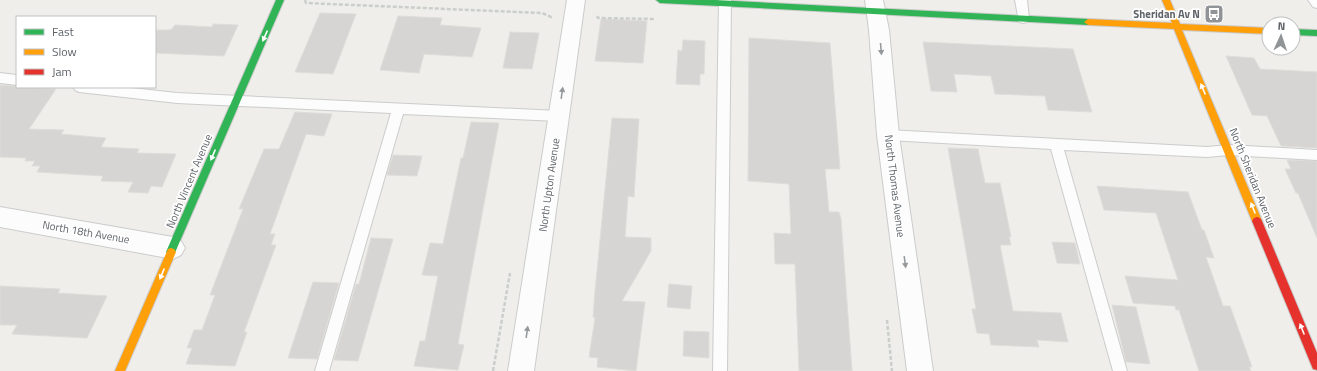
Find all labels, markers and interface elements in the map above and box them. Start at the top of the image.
bus stop icon: Sheridan Av N [1203,3,1225,25]
place label: Sheridan Av N [1133,6,1200,22]
legend [16,16,156,88]
north arrow [1261,16,1301,56]
text: N [1277,18,1286,34]
text: Fast [52,22,75,41]
one-way arrow [261,30,267,42]
text: Slow [52,42,77,61]
one-way arrow [877,43,884,55]
text: Jam [52,62,72,81]
one-way arrow [1200,83,1206,94]
one-way arrow [559,87,565,99]
street label: North Sheridan Avenue [1226,125,1281,231]
street label: North Vincent Avenue [162,131,216,230]
street label: North Thomas Avenue [881,134,909,239]
street label: North Upton Avenue [535,137,564,233]
one-way arrow [210,149,216,161]
one-way arrow [1250,203,1256,214]
street label: North 18th Avenue [41,216,131,248]
one-way arrow [902,256,908,268]
one-way arrow [158,269,164,281]
one-way arrow [1299,322,1305,334]
one-way arrow [524,326,530,338]

